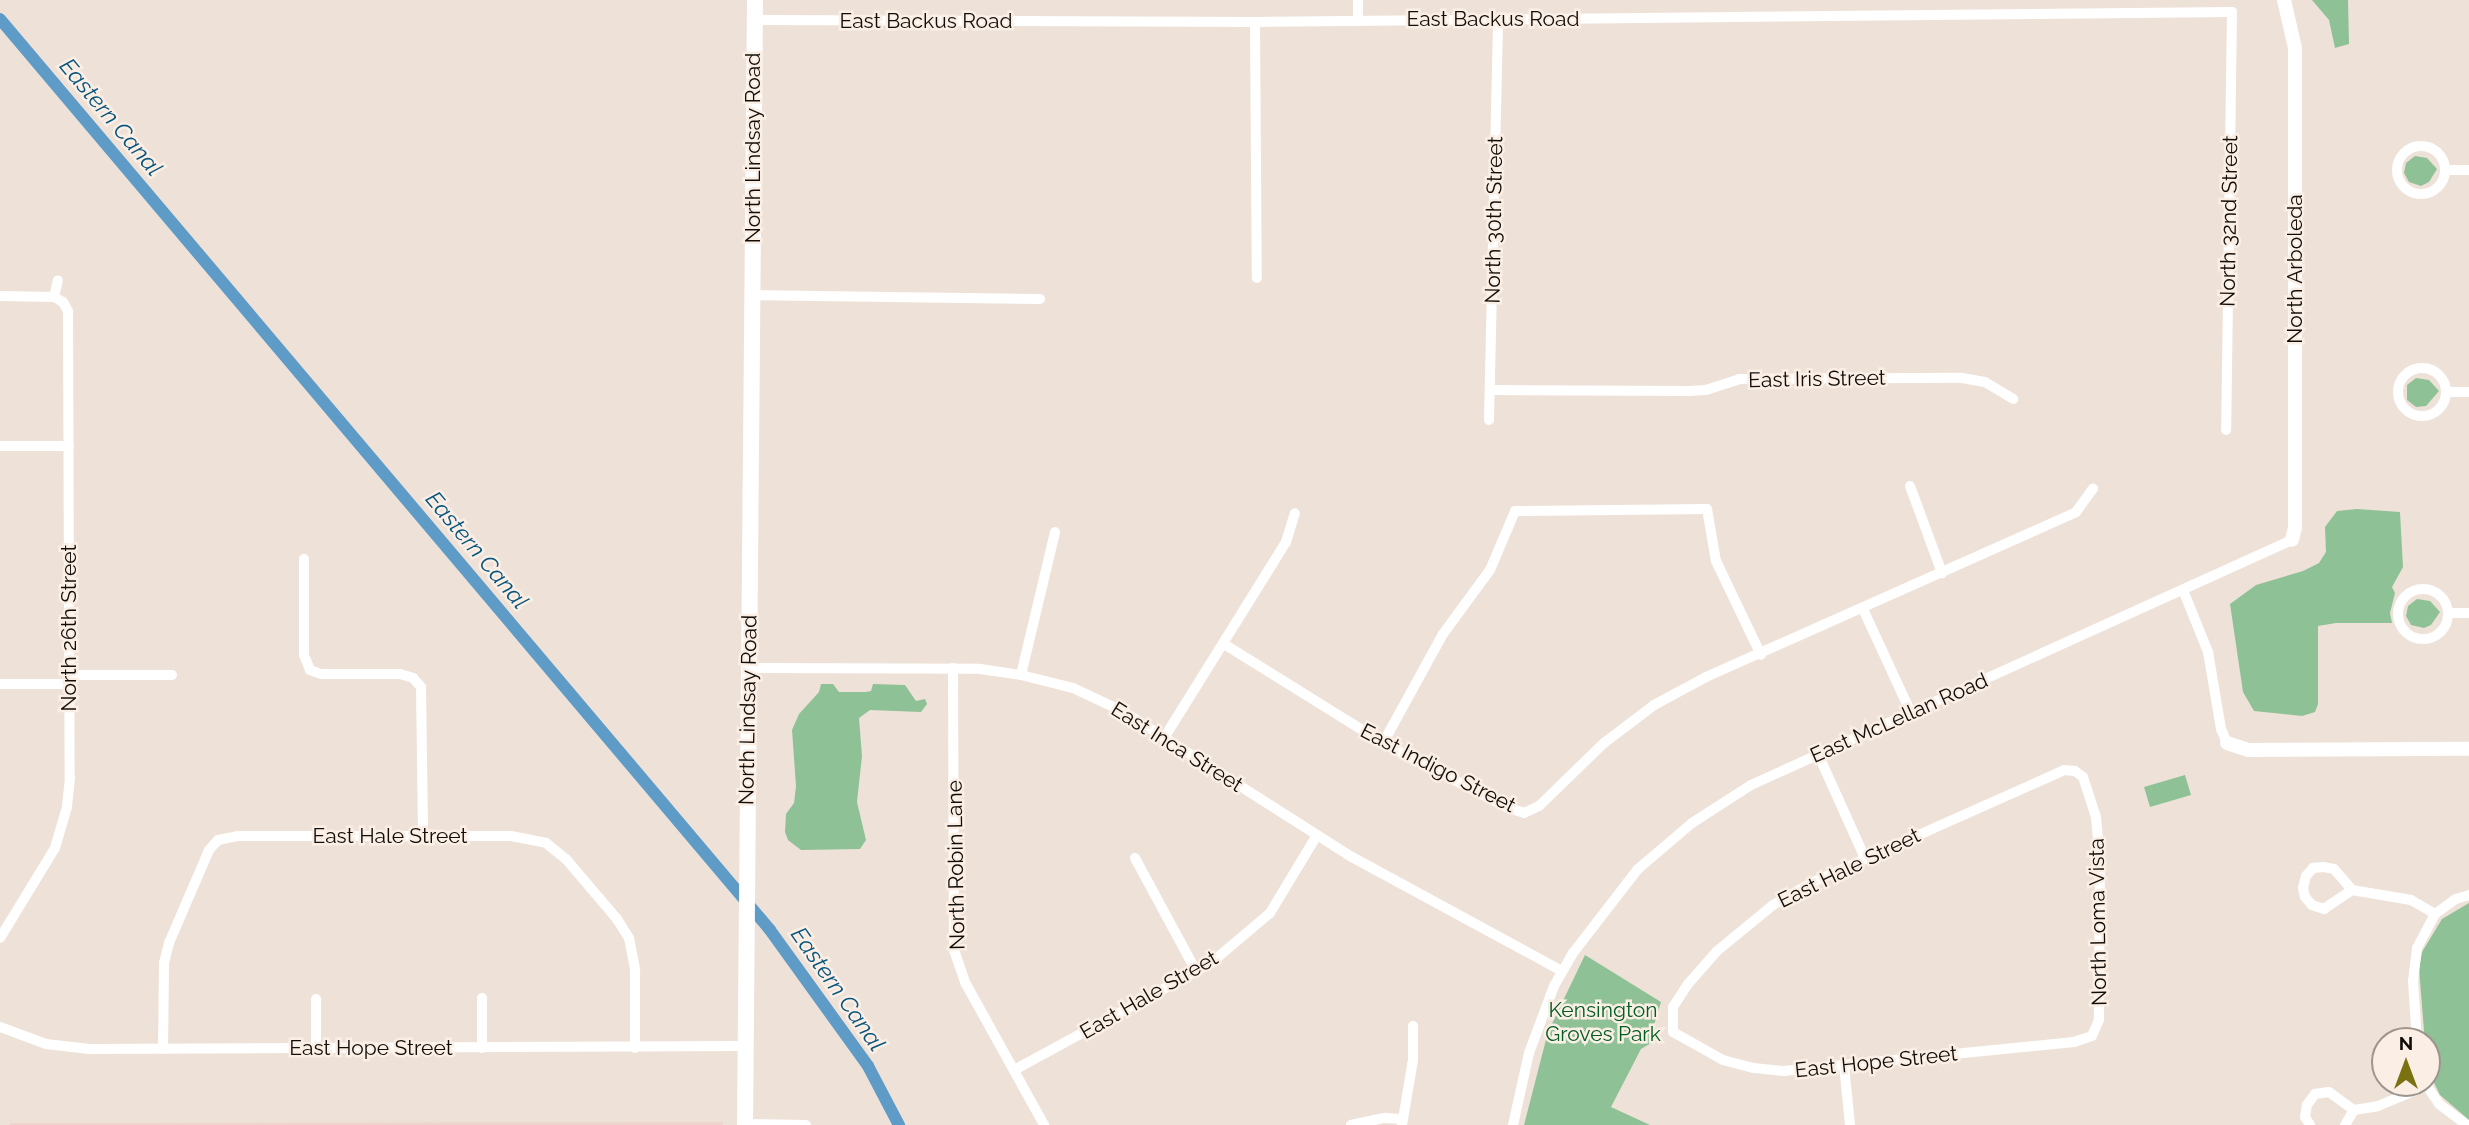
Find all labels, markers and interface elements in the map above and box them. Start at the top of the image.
street label: East Backus Road [1406,6,1580,32]
street label: East Backus Road [839,8,1013,34]
street label: North Lindsay Road [740,52,766,244]
water label: Eastern Canal [54,53,168,181]
street label: North 32nd Street [2215,135,2243,307]
street label: North 30th Street [1480,136,1508,304]
street label: North Arboleda [2282,194,2308,344]
street label: East Iris Street [1748,365,1886,393]
water label: Eastern Canal [420,486,534,614]
street label: North 26th Street [56,545,82,711]
street label: North Lindsay Road [734,614,762,806]
street label: East McLellan Road [1806,668,1992,768]
street label: East Inca Street [1106,696,1248,798]
street label: East Indigo Street [1356,718,1520,818]
street label: North Robin Lane [942,780,970,950]
street label: East Hale Street [312,823,468,849]
street label: East Hale Street [1774,823,1924,913]
street label: North Loma Vista [2084,837,2112,1007]
water label: Eastern Canal [785,922,891,1056]
street label: East Hale Street [1076,945,1222,1045]
park label: Kensington Groves Park [1545,997,1661,1047]
north arrow [2371,1027,2441,1097]
text: N [2399,1032,2413,1054]
street label: East Hope Street [289,1035,453,1061]
street label: East Hope Street [1793,1041,1959,1083]

